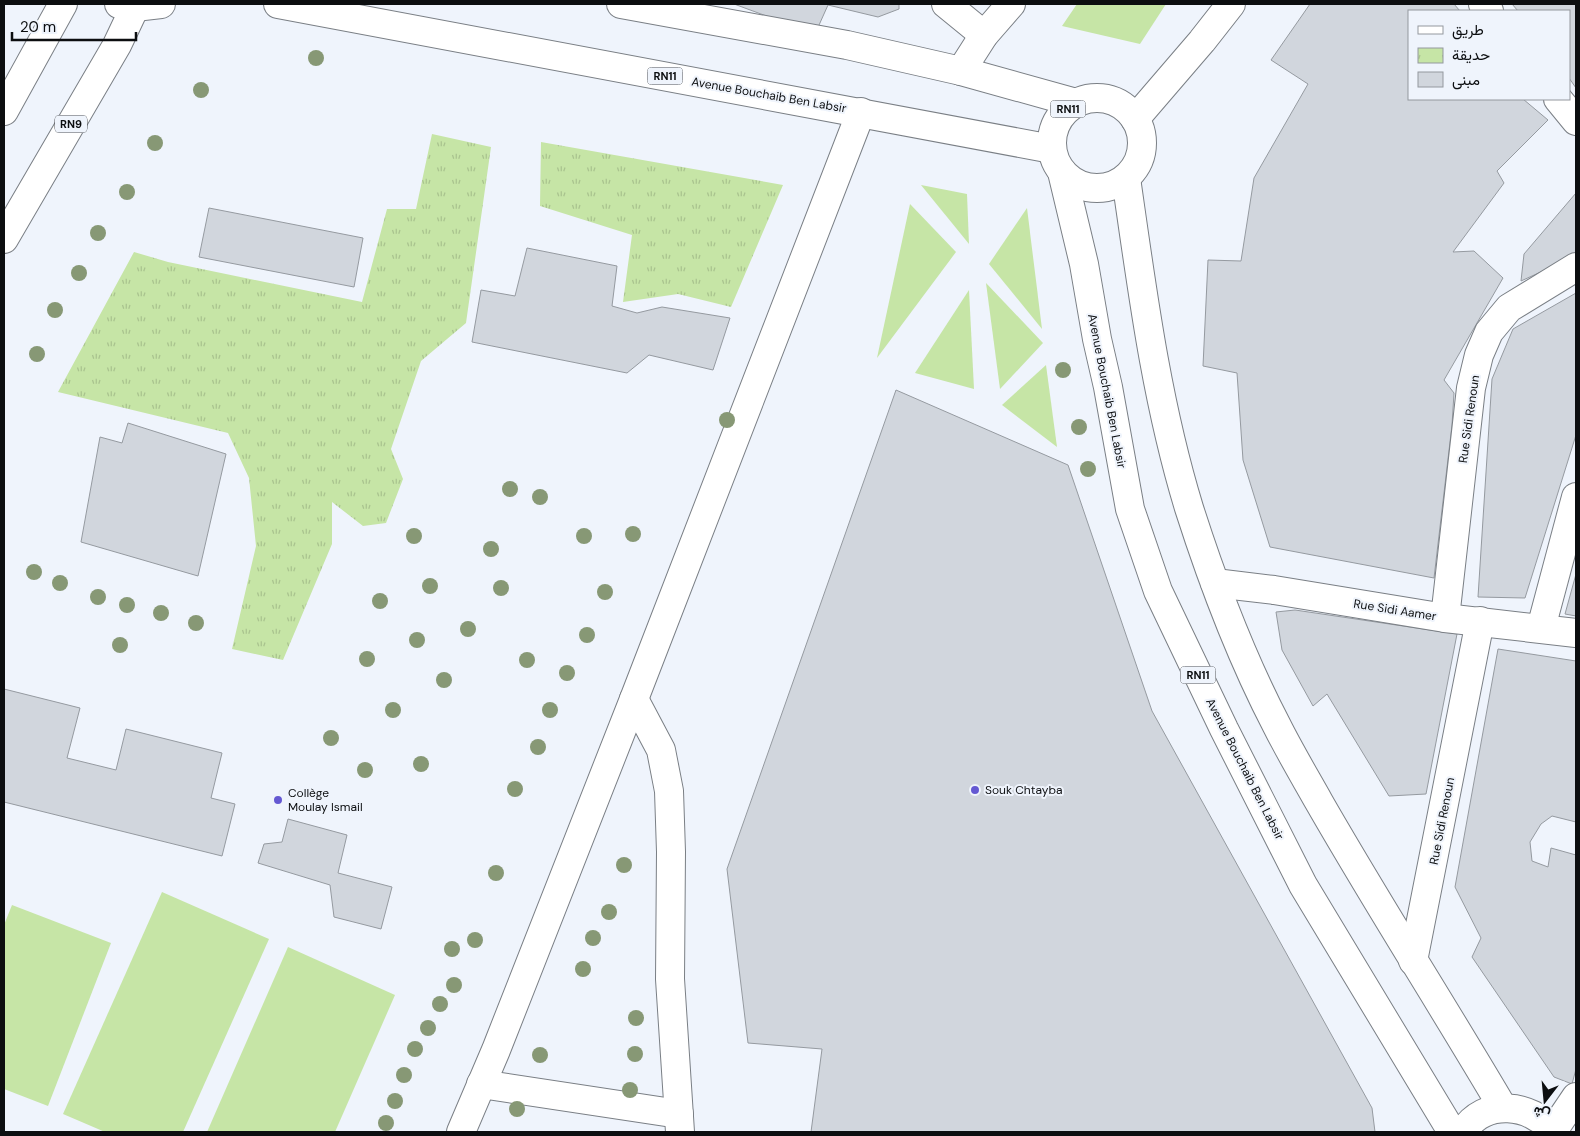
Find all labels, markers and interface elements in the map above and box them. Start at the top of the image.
scale bar [12,10,136,42]
legend [1408,10,1570,100]
text: 20 m [20,17,56,37]
text: طريق [1452,20,1484,40]
text: حديقة [1452,45,1490,65]
road number: RN11 [648,68,682,84]
text: مبنى [1452,70,1480,90]
street label: Avenue Bouchaib Ben Labsir [690,73,848,117]
road number: RN11 [1050,100,1086,118]
road number: RN9 [55,116,87,132]
street label: Avenue Bouchaib Ben Labsir [1084,312,1130,470]
street label: Rue Sidi Renoun [1455,374,1483,464]
street label: Rue Sidi Aamer [1352,596,1438,625]
road number: RN11 [1180,666,1216,684]
street label: Avenue Bouchaib Ben Labsir [1202,695,1288,843]
street label: Rue Sidi Renoun [1426,776,1458,866]
place label: Souk Chtayba [985,782,1062,798]
marker: Souk Chtayba [969,784,981,796]
place label: Collège Moulay Ismail [288,785,363,815]
marker: Collège Moulay Ismail [272,794,284,806]
north arrow [1520,1076,1570,1126]
text: ش [1531,1102,1552,1124]

